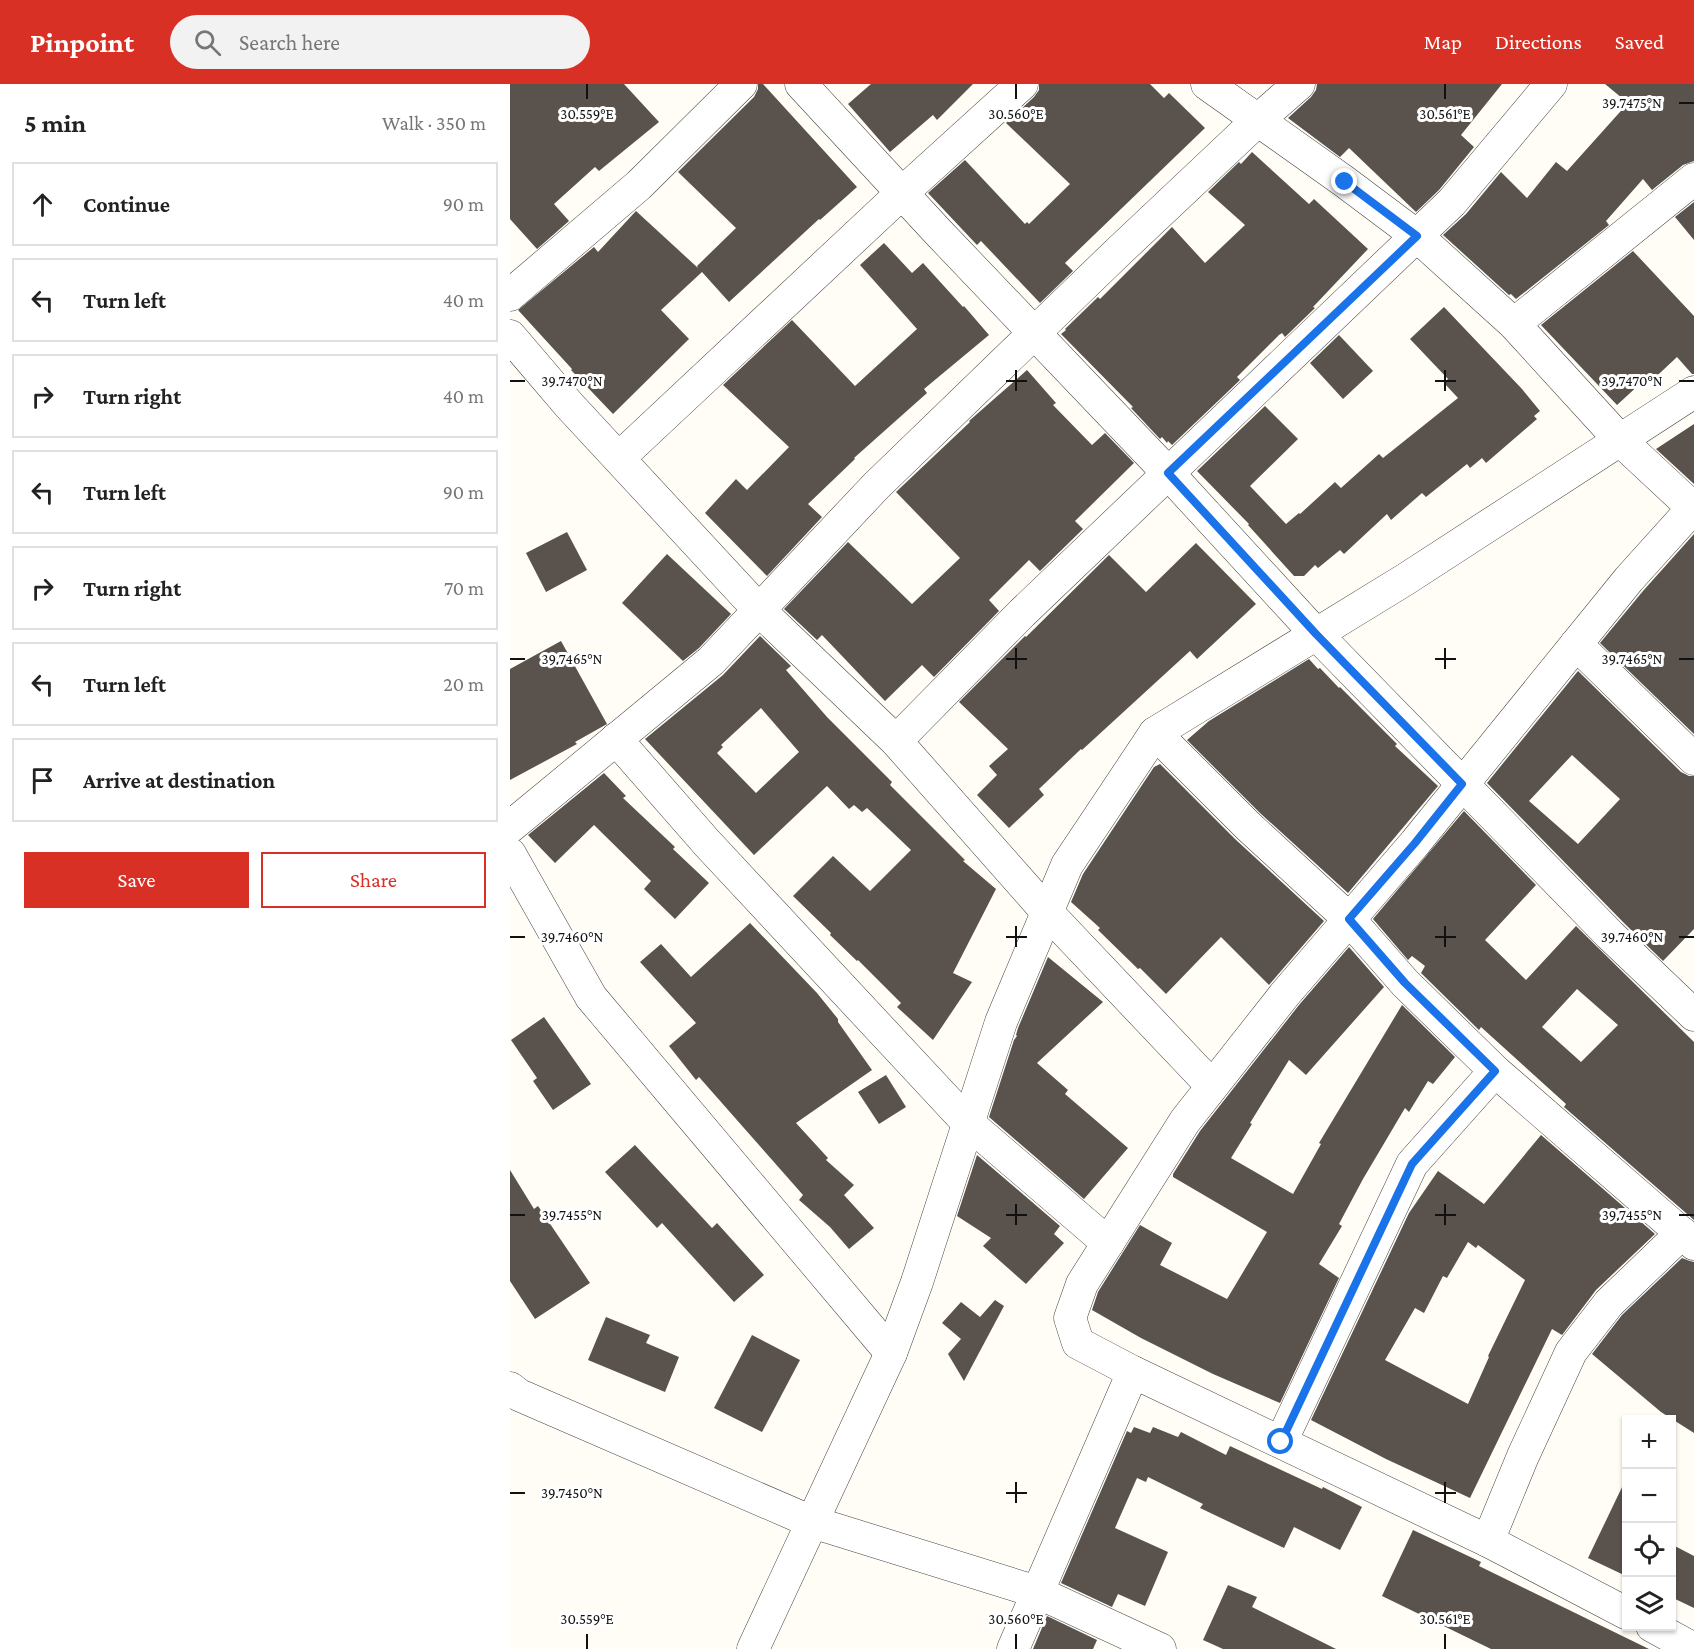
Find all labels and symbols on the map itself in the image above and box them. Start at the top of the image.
text: 39.7475°N [1602,95,1662,111]
text: 30.559°E [560,106,614,122]
text: 30.560°E [988,106,1044,122]
text: 30.561°E [1419,106,1471,122]
route end [1331,168,1357,194]
text: 39.7470°N [541,373,603,389]
text: 39.7470°N [1601,373,1663,389]
text: 39.7465°N [542,651,603,667]
text: 39.7465°N [1602,651,1663,667]
text: 39.7460°N [541,929,603,945]
text: 39.7460°N [1601,929,1663,945]
text: 39.7455°N [542,1207,602,1223]
text: 39.7455°N [1602,1207,1662,1223]
route start [1267,1428,1293,1454]
text: 39.7450°N [541,1485,603,1501]
text: 30.559°E [560,1611,614,1627]
text: 30.560°E [988,1611,1044,1627]
text: 30.561°E [1419,1611,1471,1627]

